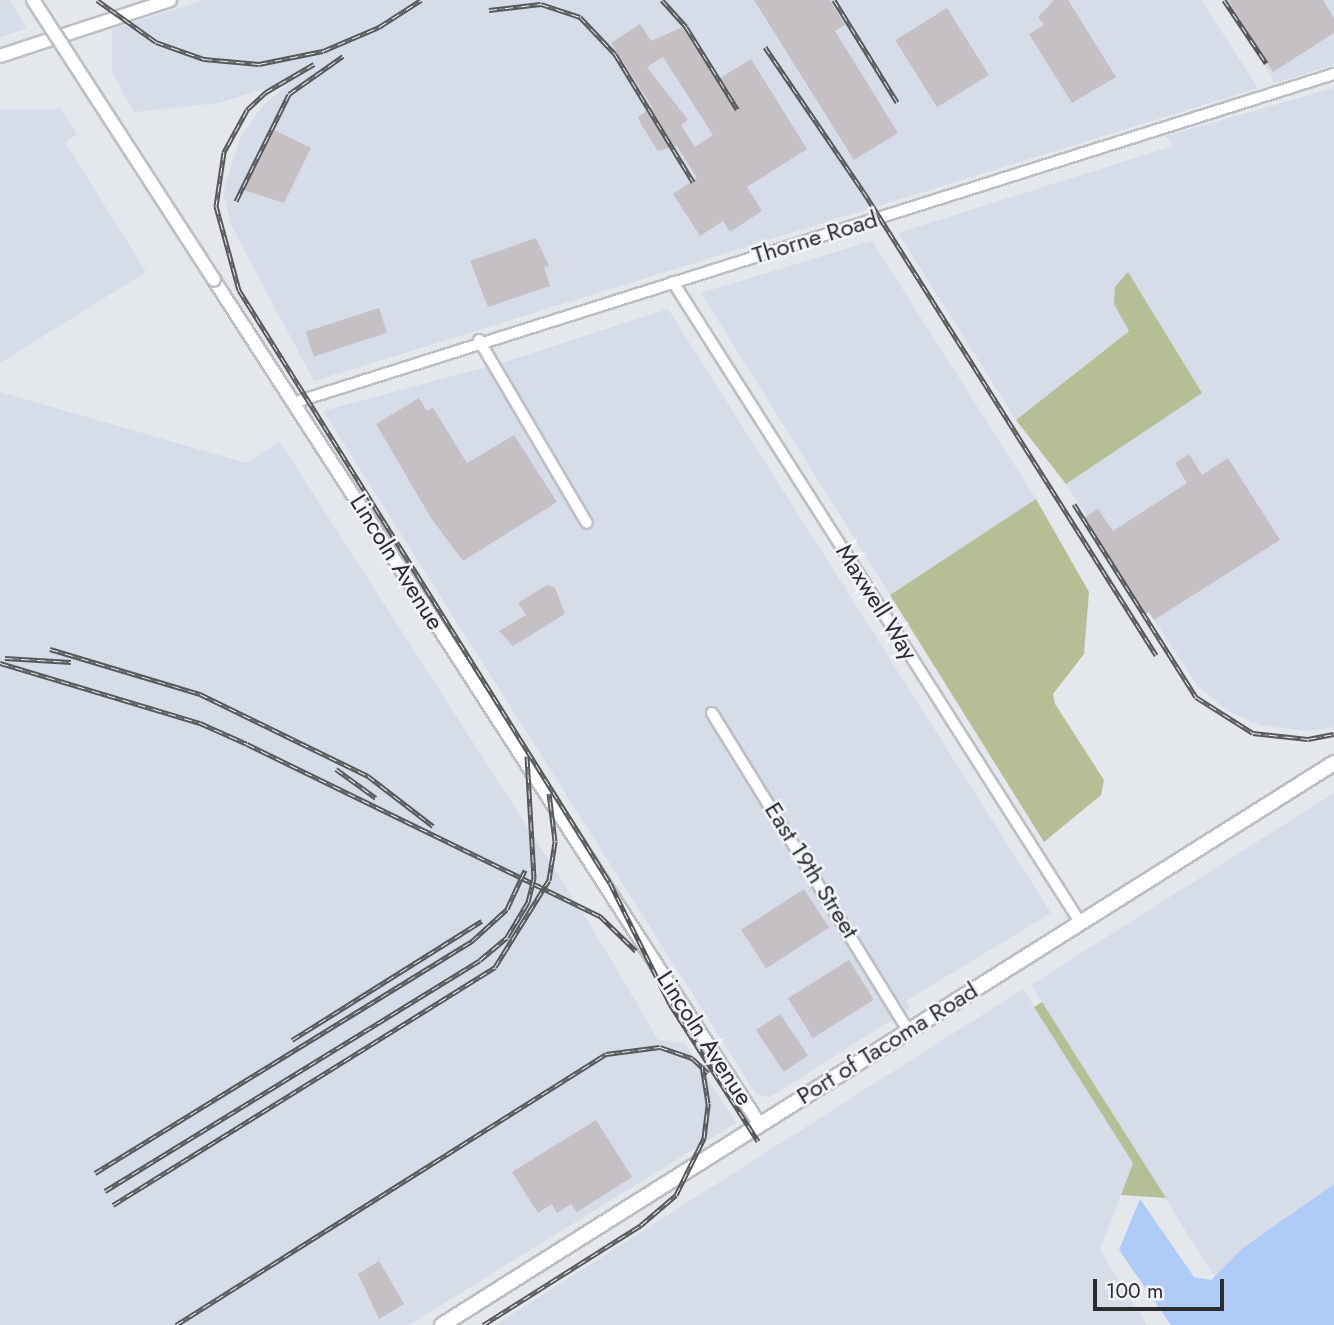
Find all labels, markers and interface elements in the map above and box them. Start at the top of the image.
street label: Thorne Road [749,204,881,270]
street label: Lincoln Avenue [344,489,450,635]
street label: Maxwell Way [830,539,924,665]
street label: East 19th Street [759,797,865,943]
street label: Lincoln Avenue [651,965,759,1111]
street label: Port of Tacoma Road [791,976,983,1110]
scale bar [1096,1266,1227,1310]
text: 100 m [1106,1276,1163,1306]

